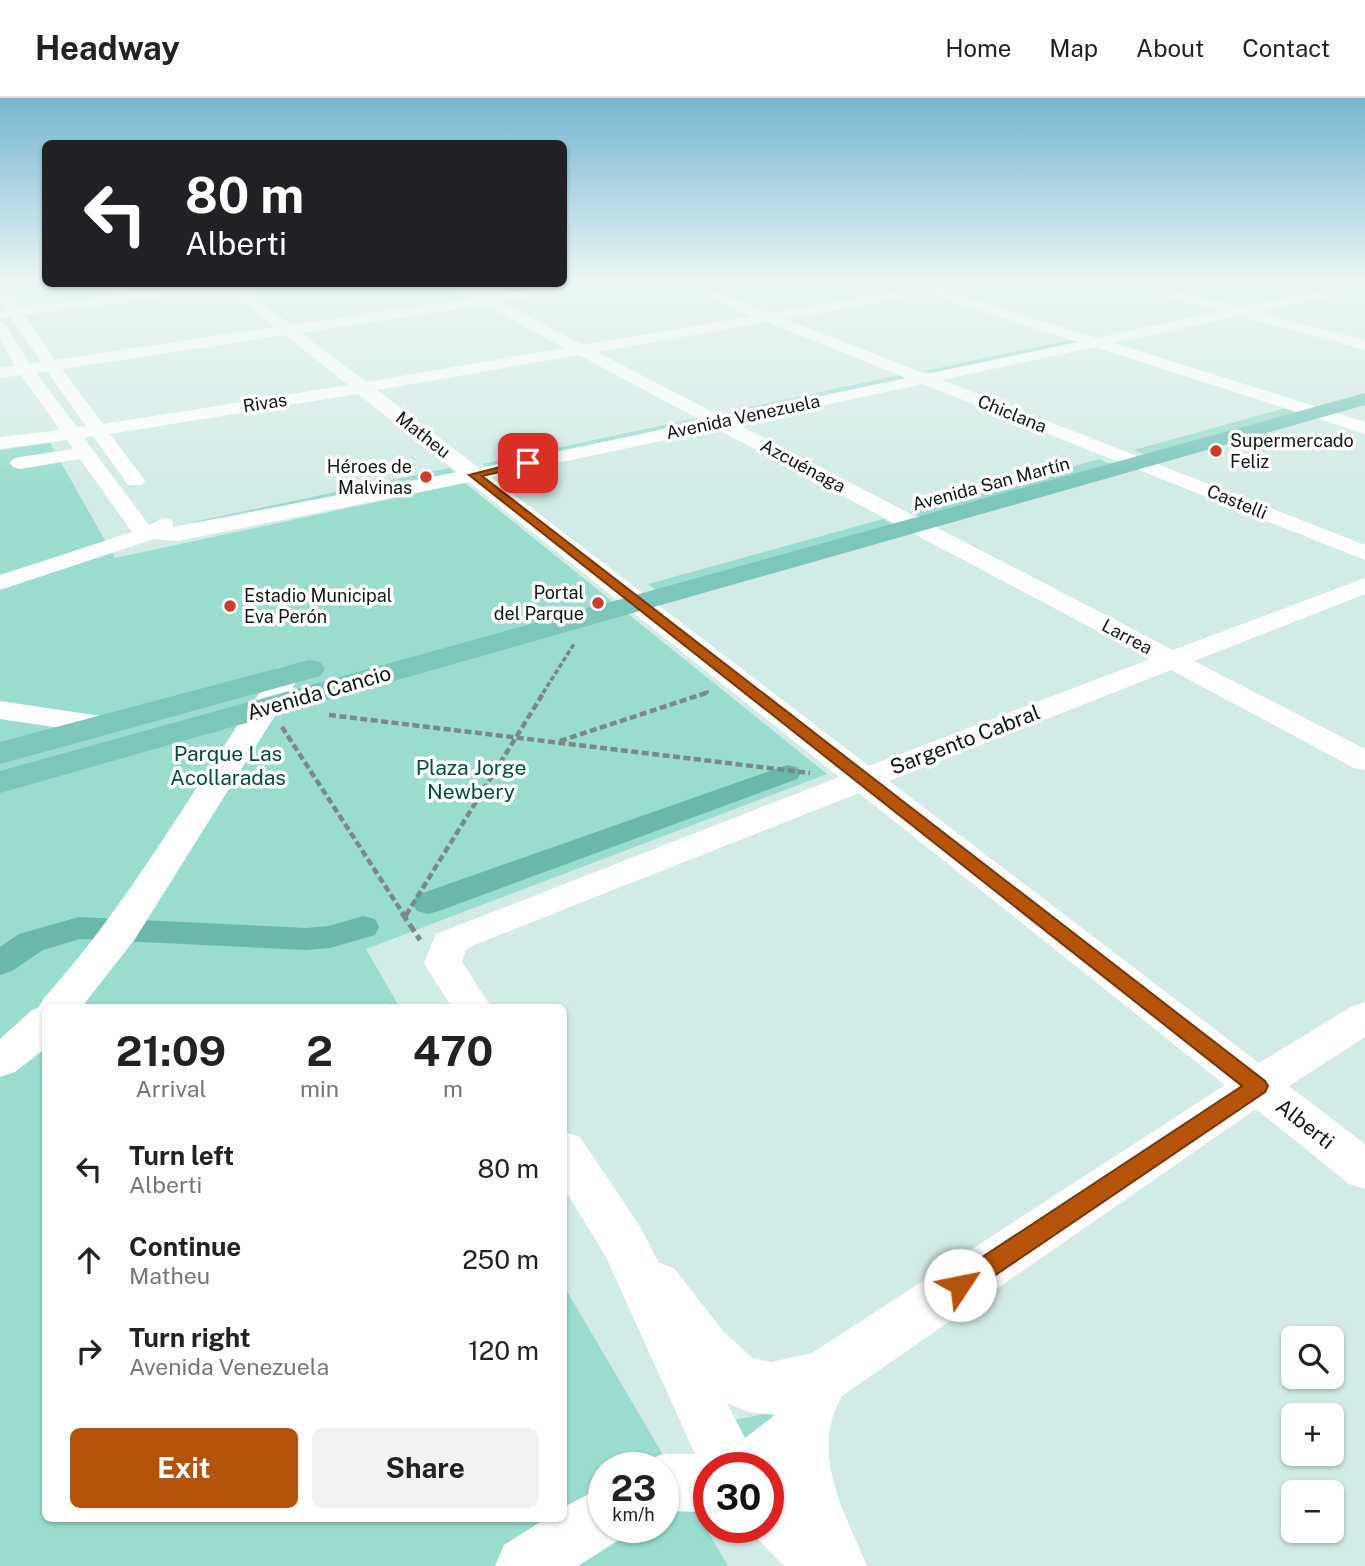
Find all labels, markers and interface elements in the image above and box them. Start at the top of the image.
text: Headway [35,29,180,67]
text: Home [945,34,1011,62]
text: Map [1049,34,1098,62]
text: About [1136,34,1204,62]
text: Contact [1242,34,1330,62]
text: 80 m [185,166,304,224]
icon: left [70,168,161,259]
text: Alberti [185,225,287,262]
street label: Rivas [241,389,288,416]
street label: Avenida Venezuela [664,390,822,443]
street label: Chiclana [975,390,1050,437]
street label: Matheu [392,407,455,462]
place label: Supermercado Feliz [1230,430,1354,472]
pin [498,433,558,493]
street label: Azcuénaga [757,434,849,497]
marker: Supermercado Feliz [1208,443,1224,459]
icon: arrive [509,444,547,482]
street label: Avenida San Martín [910,452,1072,515]
place label: Héroes de Malvinas [327,456,412,498]
marker: Héroes de Malvinas [418,469,434,485]
street label: Castelli [1204,480,1270,523]
place label: Portal del Parque [494,582,584,624]
place label: Estadio Municipal Eva Perón [244,585,392,627]
marker: Portal del Parque [590,595,606,611]
marker: Estadio Municipal Eva Perón [222,598,238,614]
street label: Larrea [1098,615,1156,659]
street label: Avenida Cancio [244,660,394,725]
street label: Sargento Cabral [886,699,1043,780]
park label: Parque Las Acollaradas [170,741,286,790]
park label: Plaza Jorge Newbery [416,755,526,804]
text: 21:09 [116,1026,226,1075]
text: 2 [306,1026,333,1075]
text: 470 [413,1026,493,1075]
text: Arrival [135,1075,207,1102]
text: min [300,1075,339,1102]
text: m [443,1075,463,1102]
street label: Alberti [1271,1093,1339,1154]
text: Turn left [129,1140,234,1171]
icon: left [70,1150,108,1188]
text: 80 m [478,1153,539,1184]
text: Alberti [129,1171,202,1198]
text: Continue [129,1231,241,1262]
icon: ahead [70,1241,108,1279]
text: 250 m [462,1244,539,1275]
position arrow [923,1248,997,1322]
text: Matheu [129,1262,210,1289]
text: Turn right [129,1322,251,1353]
map controls [1281,1326,1344,1543]
button: search [1281,1326,1344,1389]
icon: right [70,1332,108,1370]
text: 120 m [468,1335,539,1366]
text: Avenida Venezuela [129,1353,329,1380]
button: + [1281,1403,1344,1466]
button: Exit [70,1428,298,1508]
button: Share [312,1428,539,1508]
speed limit sign: 30 [693,1452,784,1543]
text: 23 [611,1468,656,1509]
button: − [1281,1480,1344,1543]
text: km/h [612,1504,655,1525]

